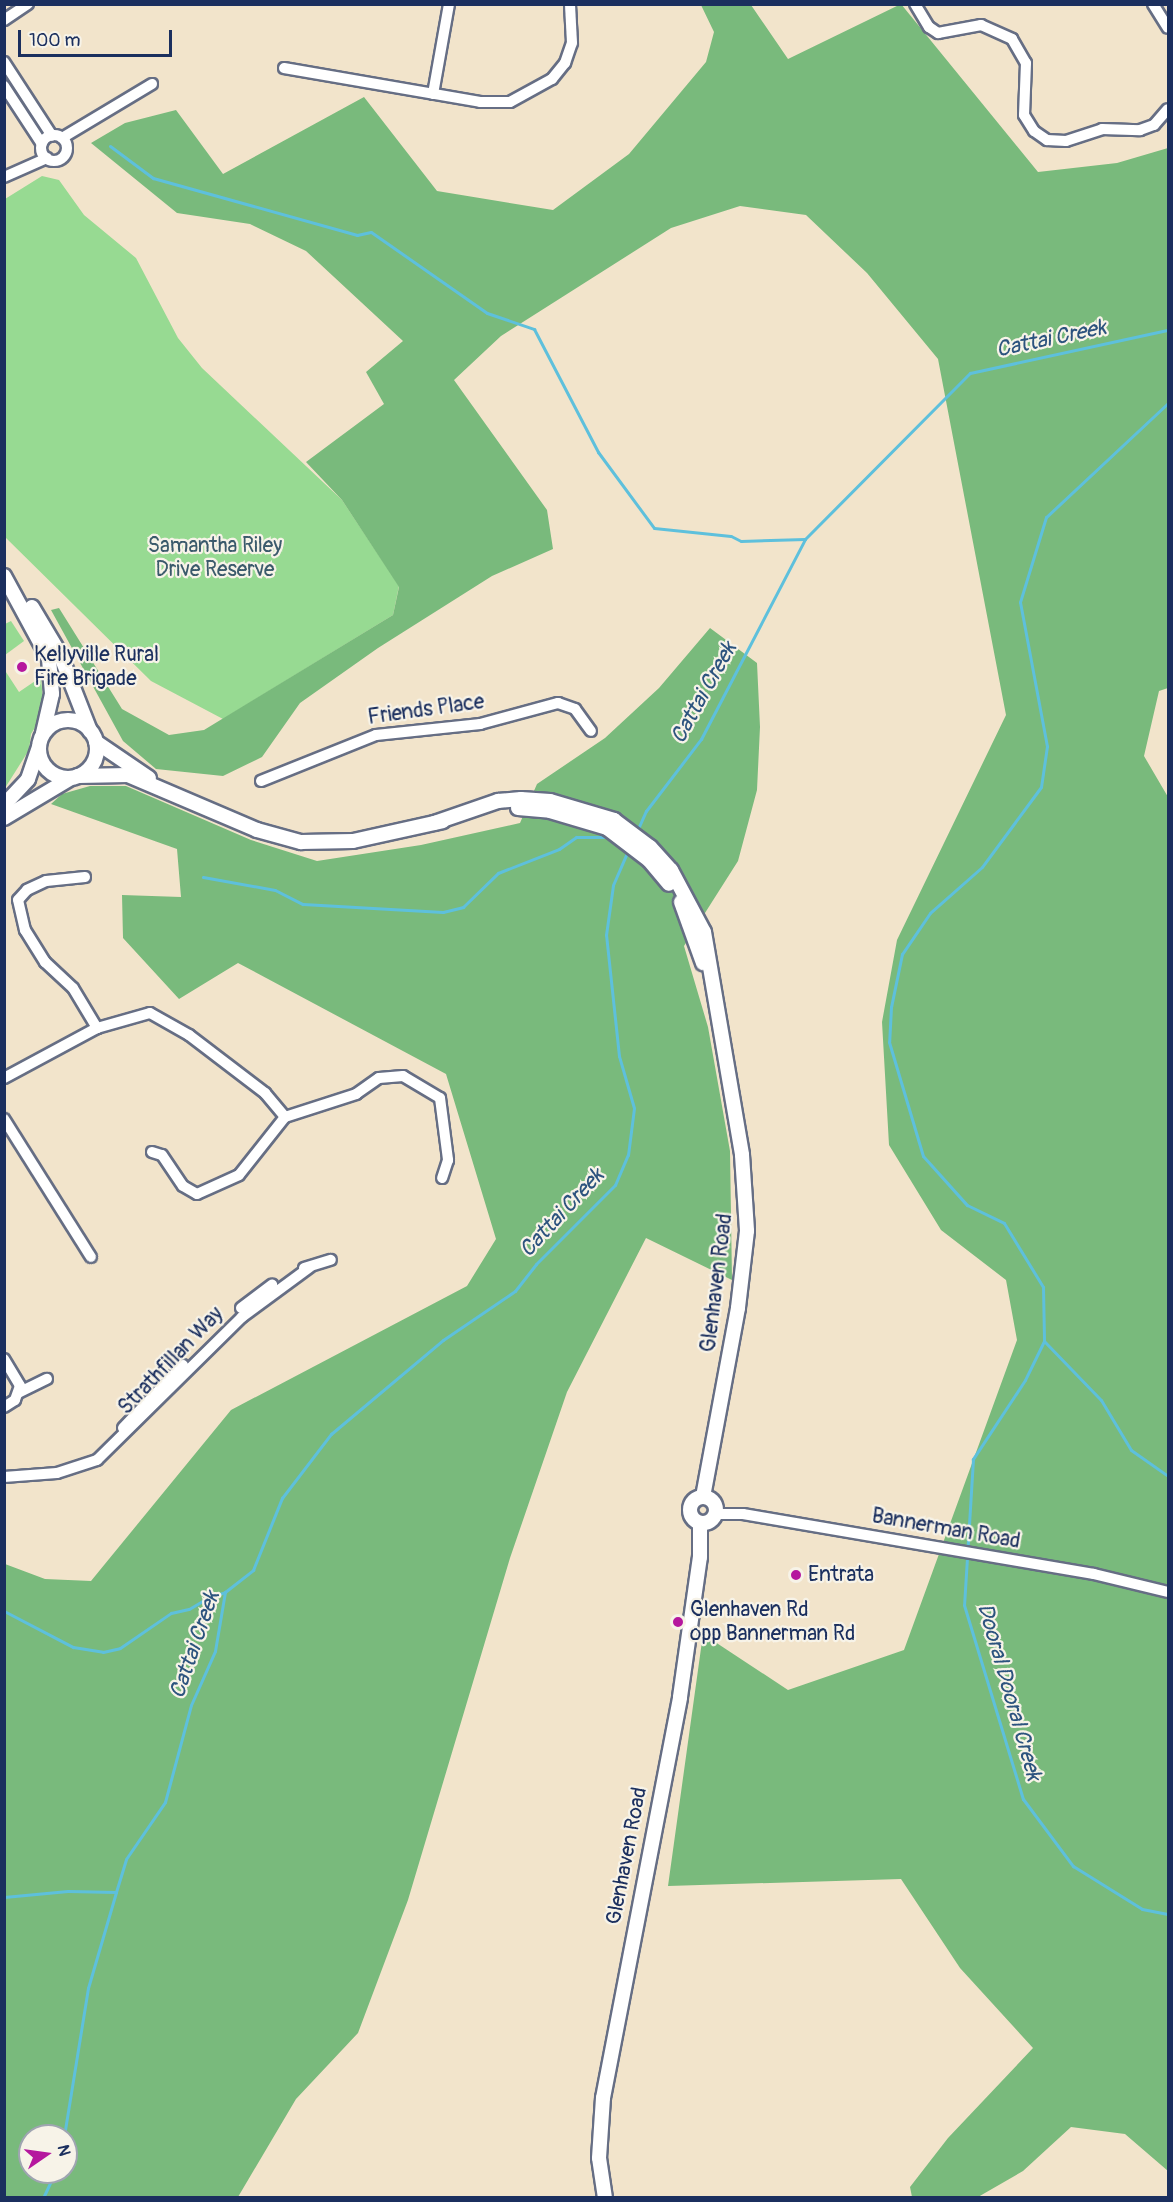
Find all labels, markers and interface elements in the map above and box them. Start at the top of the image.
scale bar [21,18,176,56]
text: 100 m [29,29,81,52]
water label: Cattai Creek [994,314,1108,364]
park label: Samantha Riley Drive Reserve [148,533,282,583]
water label: Cattai Creek [665,638,743,748]
place label: Kellyville Rural Fire Brigade [34,642,159,692]
marker: Kellyville Rural Fire Brigade [15,660,29,674]
street label: Friends Place [366,689,486,731]
water label: Cattai Creek [514,1163,610,1263]
street label: Glenhaven Road [696,1212,738,1354]
street label: Strathfillan Way [113,1302,229,1420]
street label: Bannerman Road [870,1504,1022,1554]
place label: Entrata [808,1562,874,1588]
marker: Entrata [789,1568,803,1582]
water label: Cattai Creek [164,1588,226,1702]
place label: Glenhaven Rd opp Bannerman Rd [690,1597,855,1647]
water label: Dooral Dooral Creek [971,1600,1047,1784]
marker: Glenhaven Rd opp Bannerman Rd [671,1615,685,1629]
street label: Glenhaven Road [601,1785,653,1927]
north arrow [18,2124,78,2184]
text: N [53,2143,75,2158]

